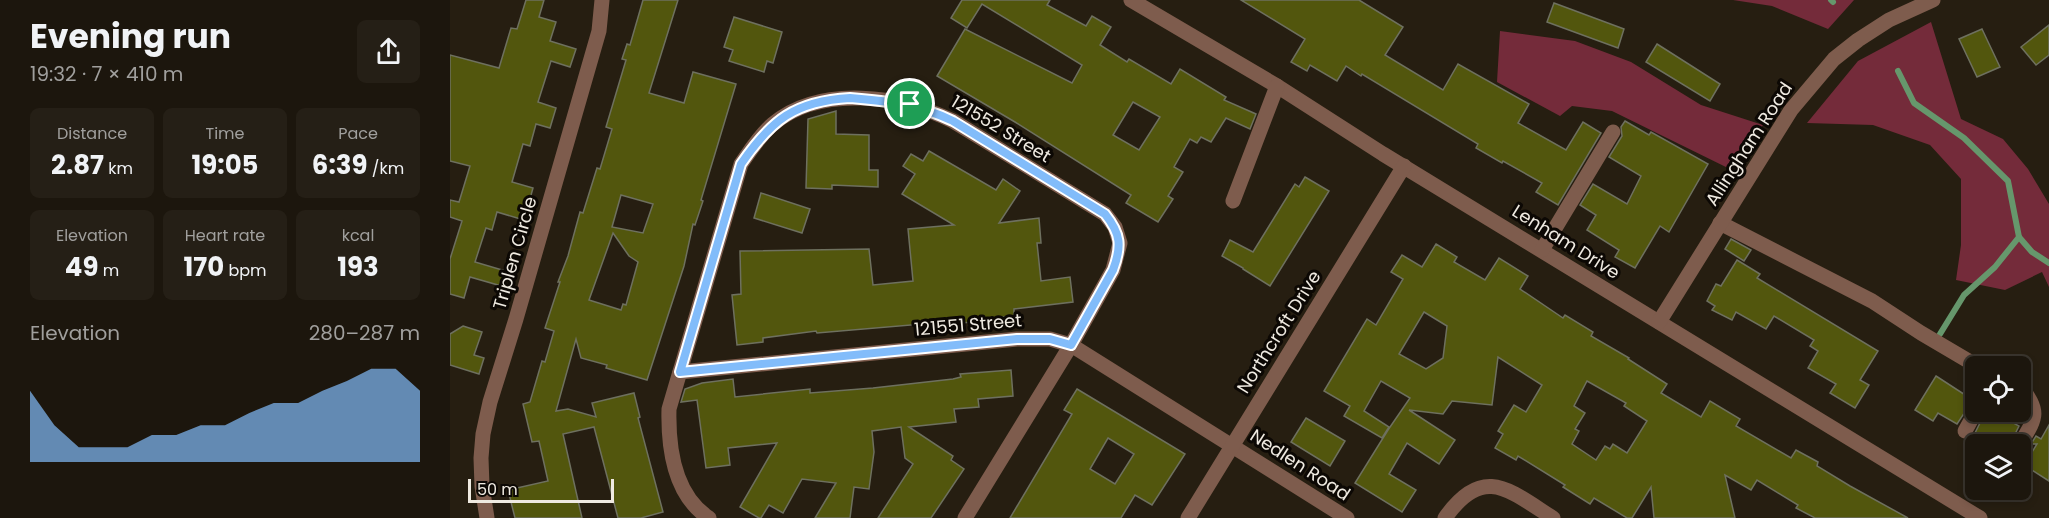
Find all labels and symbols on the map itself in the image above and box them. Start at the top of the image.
street label: Allingham Road [1699,77,1798,210]
pin [884,78,935,129]
street label: 121552 Street [947,89,1056,168]
street label: Triplen Circle [486,193,543,312]
street label: Lenham Drive [1508,198,1625,285]
street label: Northcroft Drive [1231,266,1326,398]
street label: 121551 Street [913,307,1023,342]
street label: Nedlen Road [1245,423,1355,506]
scale bar [468,476,614,504]

